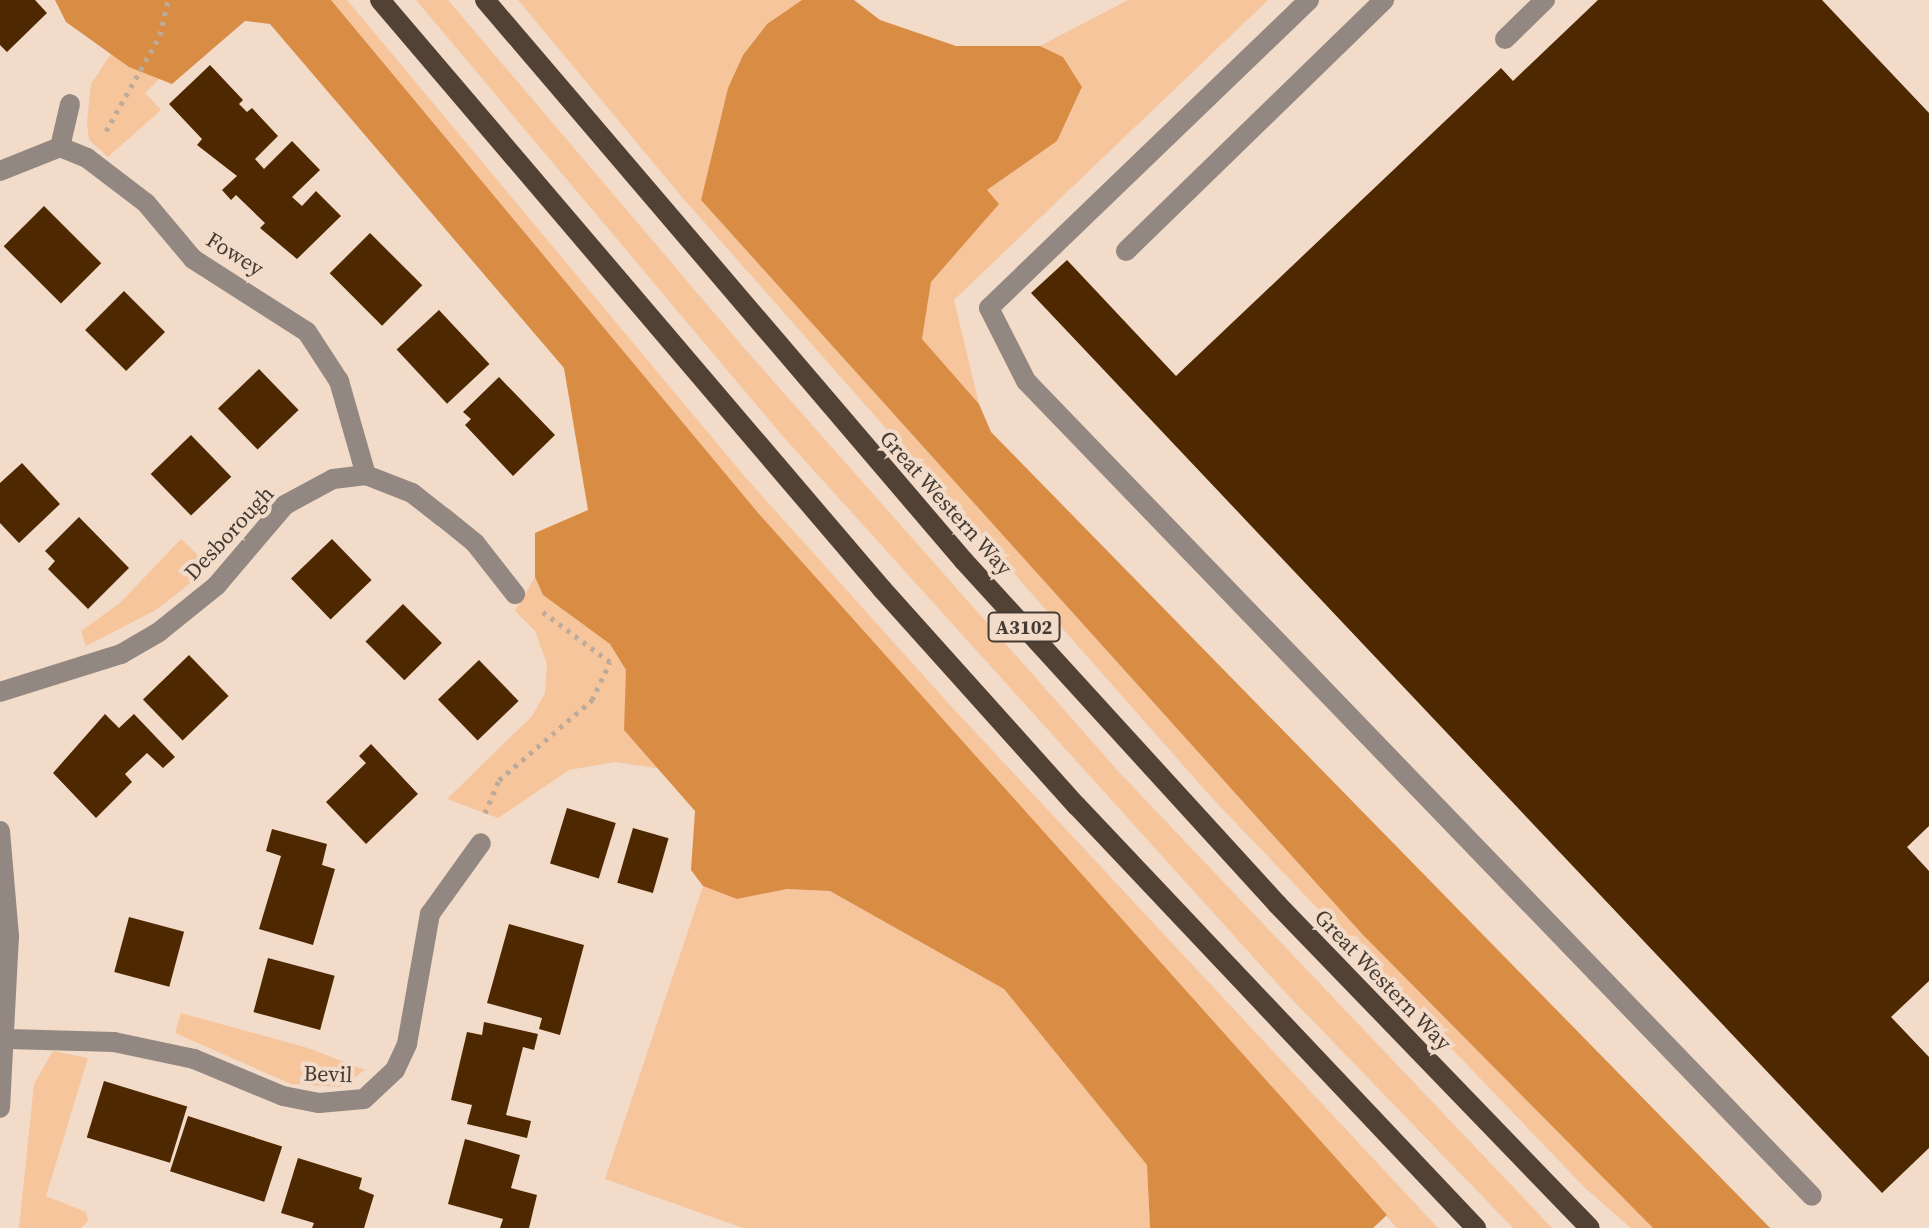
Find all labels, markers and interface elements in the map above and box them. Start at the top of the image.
street label: Fowey [201,226,269,282]
street label: Great Western Way [874,425,1018,581]
street label: Desborough [179,481,279,585]
road number: A3102 [986,611,1062,643]
street label: Great Western Way [1309,904,1457,1056]
street label: Bevil [303,1060,353,1088]

